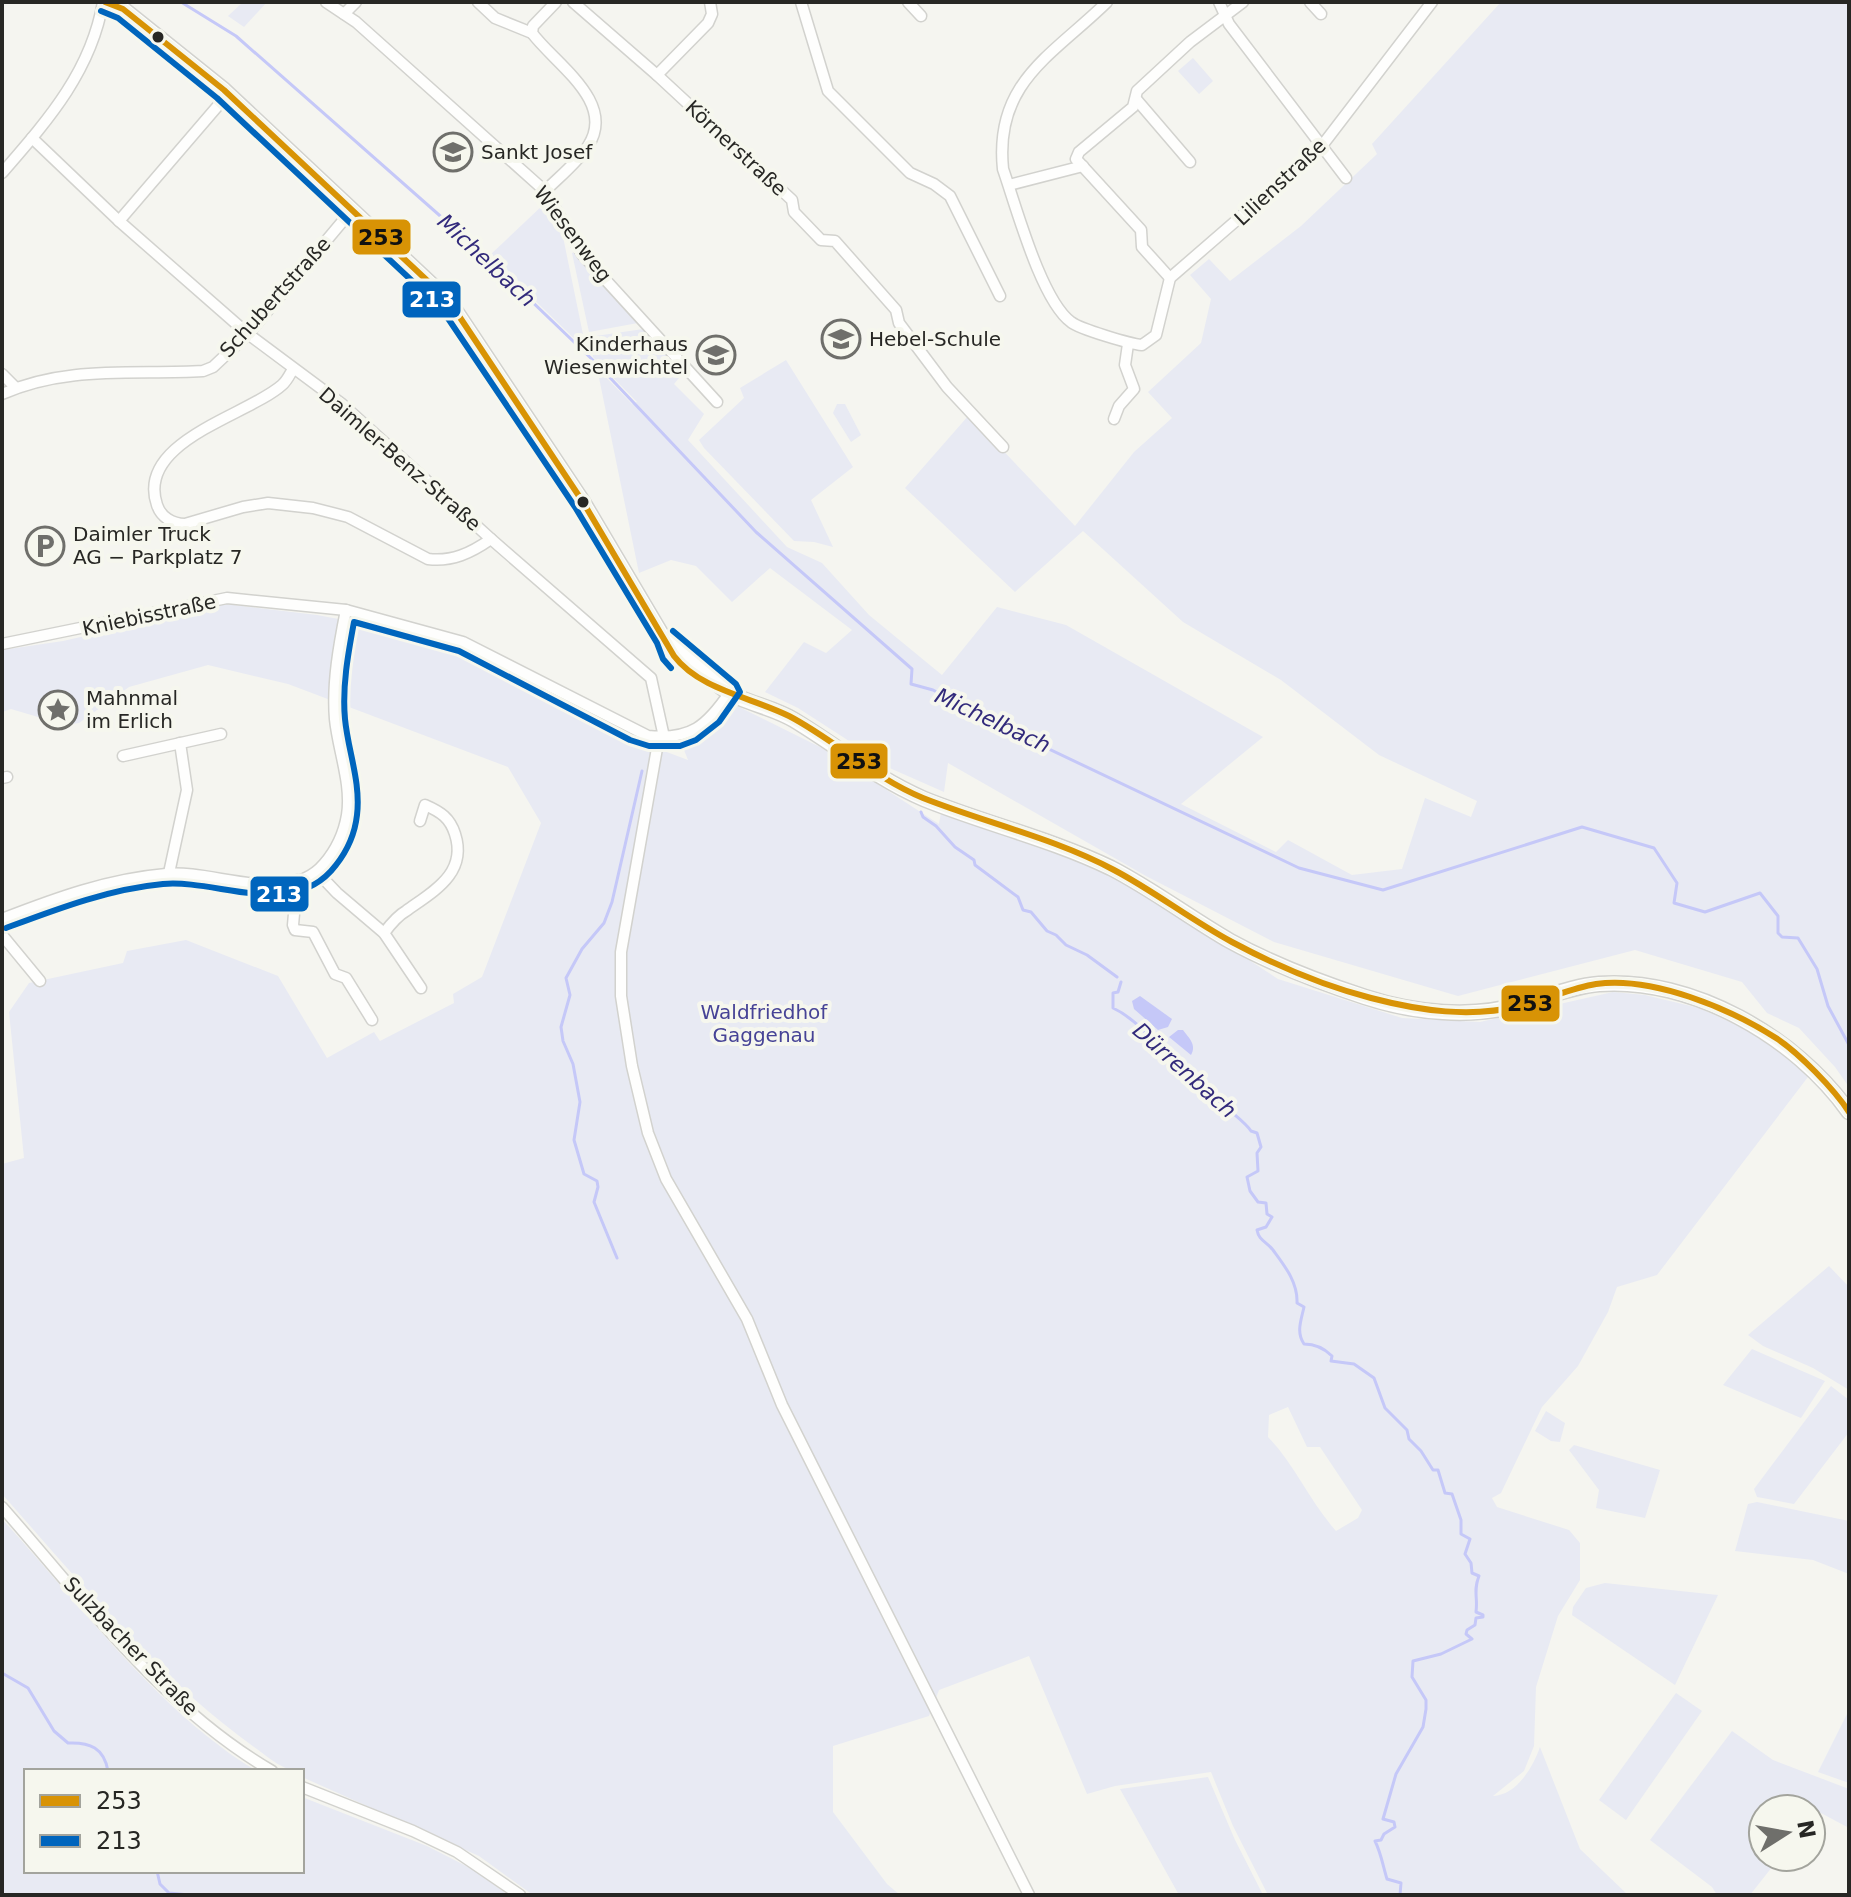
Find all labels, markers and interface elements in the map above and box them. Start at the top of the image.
unlabelled marker [150,29,166,45]
street label: Körnerstraße [681,95,791,201]
school or university icon: Sankt Josef [432,131,474,173]
street label: Lilienstraße [1229,134,1331,230]
place label: Sankt Josef [481,140,593,164]
street label: Wiesenweg [529,181,617,287]
water label: Michelbach [433,209,541,312]
line badge: 253 [351,218,412,256]
text: 253 [358,225,404,250]
street label: Schubertstraße [215,232,335,362]
line badge: 213 [401,280,462,319]
text: 213 [409,287,455,312]
school or university icon: Hebel-Schule [820,318,862,360]
place label: Hebel-Schule [869,327,1001,351]
place label: Kinderhaus Wiesenwichtel [544,332,688,379]
school or university icon: Kinderhaus Wiesenwichtel [695,334,737,376]
street label: Daimler-Benz-Straße [314,382,486,536]
unlabelled marker [575,494,591,510]
place label: Daimler Truck AG − Parkplatz 7 [73,522,242,569]
parking icon: Daimler Truck AG − Parkplatz 7 [24,525,66,567]
street label: Kniebisstraße [80,589,218,641]
water label: Michelbach [931,683,1054,758]
place label: Mahnmal im Erlich [86,686,178,733]
place icon: Mahnmal im Erlich [37,689,79,731]
line badge: 253 [829,742,889,780]
text: 253 [836,749,882,774]
line badge: 213 [249,875,310,913]
text: 213 [256,882,302,907]
line badge: 253 [1500,984,1561,1023]
text: 253 [1507,991,1553,1016]
park label: Waldfriedhof Gaggenau [701,1000,828,1047]
water label: Dürrenbach [1128,1018,1241,1123]
street label: Sulzbacher Straße [59,1572,203,1720]
legend [24,1769,304,1873]
text: 253 [96,1787,142,1815]
north arrow [1747,1793,1827,1873]
text: N [1792,1818,1820,1841]
text: 213 [96,1827,142,1855]

